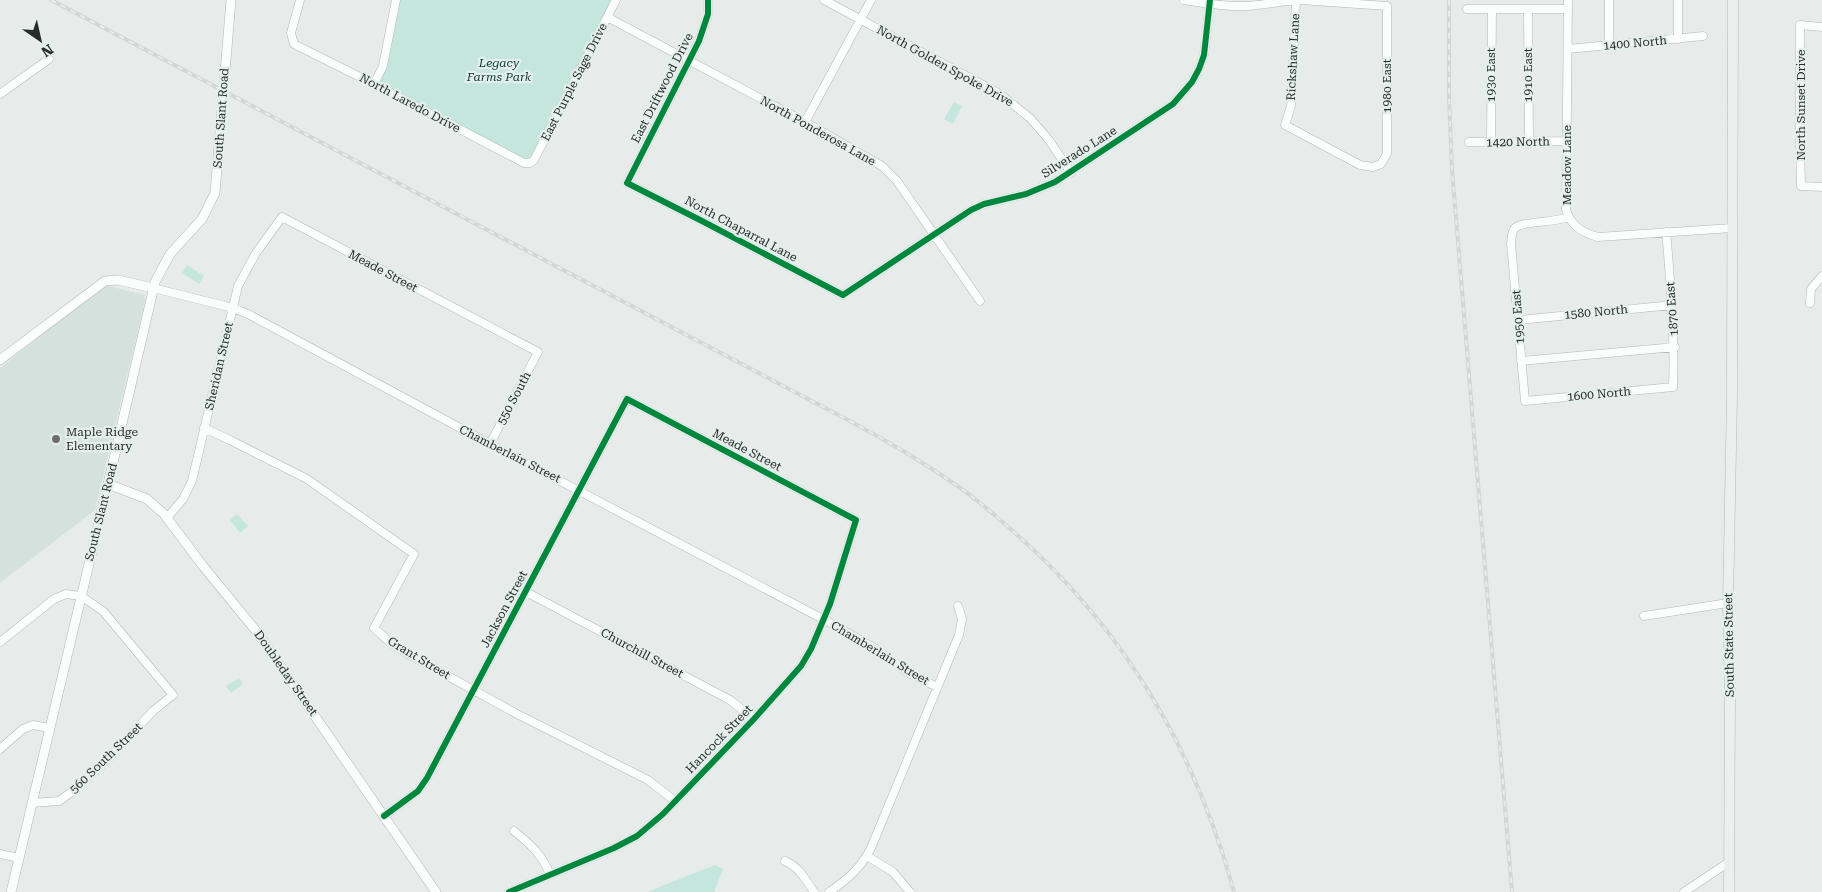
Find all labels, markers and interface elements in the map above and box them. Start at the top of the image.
street label: Rickshaw Lane [1284,13,1302,101]
north arrow [15,15,65,65]
street label: East Purple Sage Drive [538,20,610,143]
street label: North Golden Spoke Drive [874,23,1016,110]
street label: East Driftwood Drive [628,30,696,145]
street label: 1400 North [1602,33,1668,53]
text: N [38,41,56,61]
street label: 1930 East [1484,47,1498,102]
street label: 1910 East [1521,47,1535,102]
street label: North Sunset Drive [1794,49,1808,161]
park label: Legacy Farms Park [466,56,532,84]
street label: 1980 East [1380,58,1394,113]
street label: South Slant Road [211,67,231,168]
street label: North Laredo Drive [357,70,463,136]
street label: North Ponderosa Lane [758,93,879,169]
street label: Silverado Lane [1039,123,1120,181]
street label: Meadow Lane [1560,124,1574,205]
street label: 1420 North [1486,134,1550,150]
street label: North Chaparral Lane [682,193,800,265]
street label: Meade Street [346,247,420,295]
street label: 1870 East [1663,281,1681,337]
street label: 1950 East [1509,289,1527,345]
street label: 1580 North [1563,302,1629,322]
street label: Sheridan Street [202,320,236,411]
street label: 550 South [494,369,534,427]
street label: 1600 North [1566,384,1632,404]
street label: Chamberlain Street [457,422,564,486]
place label: Maple Ridge Elementary [66,425,138,453]
street label: Meade Street [710,426,784,474]
marker: Maple Ridge Elementary [50,433,62,445]
street label: South Slant Road [82,461,120,562]
street label: Jackson Street [478,568,530,650]
street label: South State Street [1721,592,1737,697]
street label: Chamberlain Street [828,618,932,688]
street label: Churchill Street [598,625,686,681]
street label: Doubleday Street [251,628,321,719]
street label: Grant Street [385,634,453,682]
street label: Hancock Street [683,701,756,776]
street label: 560 South Street [67,719,146,796]

